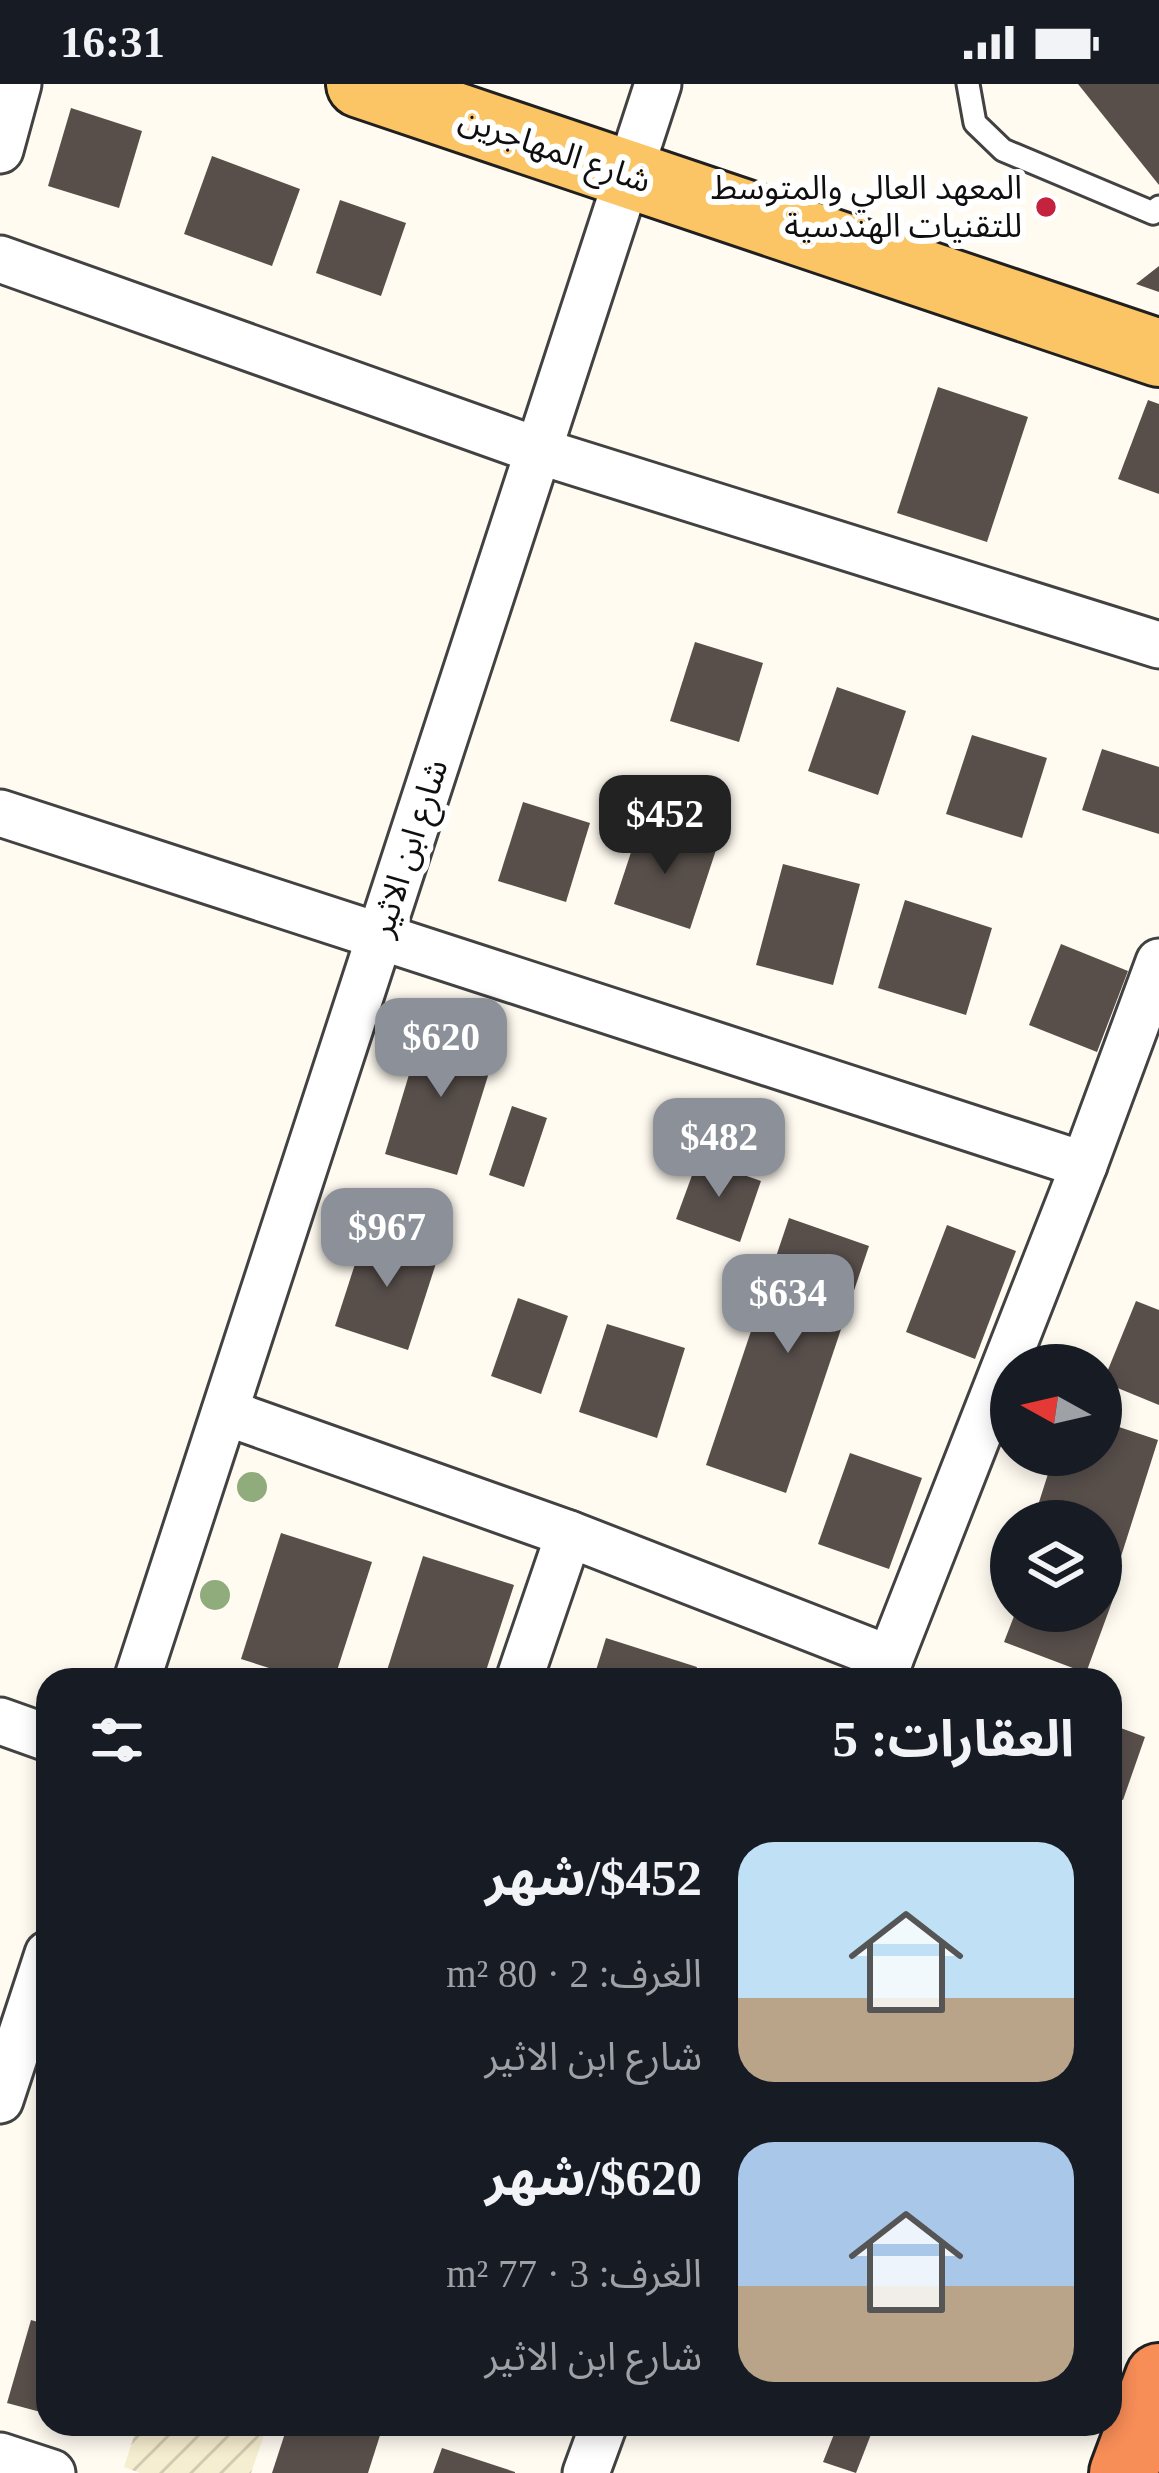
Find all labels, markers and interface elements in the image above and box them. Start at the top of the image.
text: 16:31 [60,17,165,67]
street label: شارع المهاجرين [453,100,655,205]
place label: المعهد العالي والمتوسط للتقنيات الهندسية [711,170,1022,244]
marker: المعهد العالي والمتوسط للتقنيات الهندسية [1033,194,1059,220]
street label: شارع ابن الاثير [363,755,460,944]
pin: $452 [594,775,736,877]
text: $452 [626,792,704,835]
pin: $620 [370,998,512,1100]
text: $620 [402,1015,480,1058]
pin: $482 [648,1098,790,1200]
text: $482 [680,1115,758,1158]
pin: $967 [316,1188,458,1290]
text: $967 [348,1205,426,1248]
pin: $634 [717,1254,859,1356]
text: $634 [749,1271,827,1314]
north arrow [990,1344,1122,1476]
map controls [990,1344,1122,1632]
button: layers [990,1500,1122,1632]
icon: filters [84,1707,150,1773]
text: العقارات: 5 [833,1711,1074,1767]
text: $452/شهر [485,1850,702,1906]
icon: home [834,1890,978,2034]
text: الغرف: 2 · 80 m² [446,1952,702,1995]
text: شارع ابن الاثير [485,2035,702,2078]
text: $620/شهر [485,2150,702,2206]
icon: home [834,2190,978,2334]
text: الغرف: 3 · 77 m² [446,2252,702,2295]
text: شارع ابن الاثير [485,2335,702,2378]

